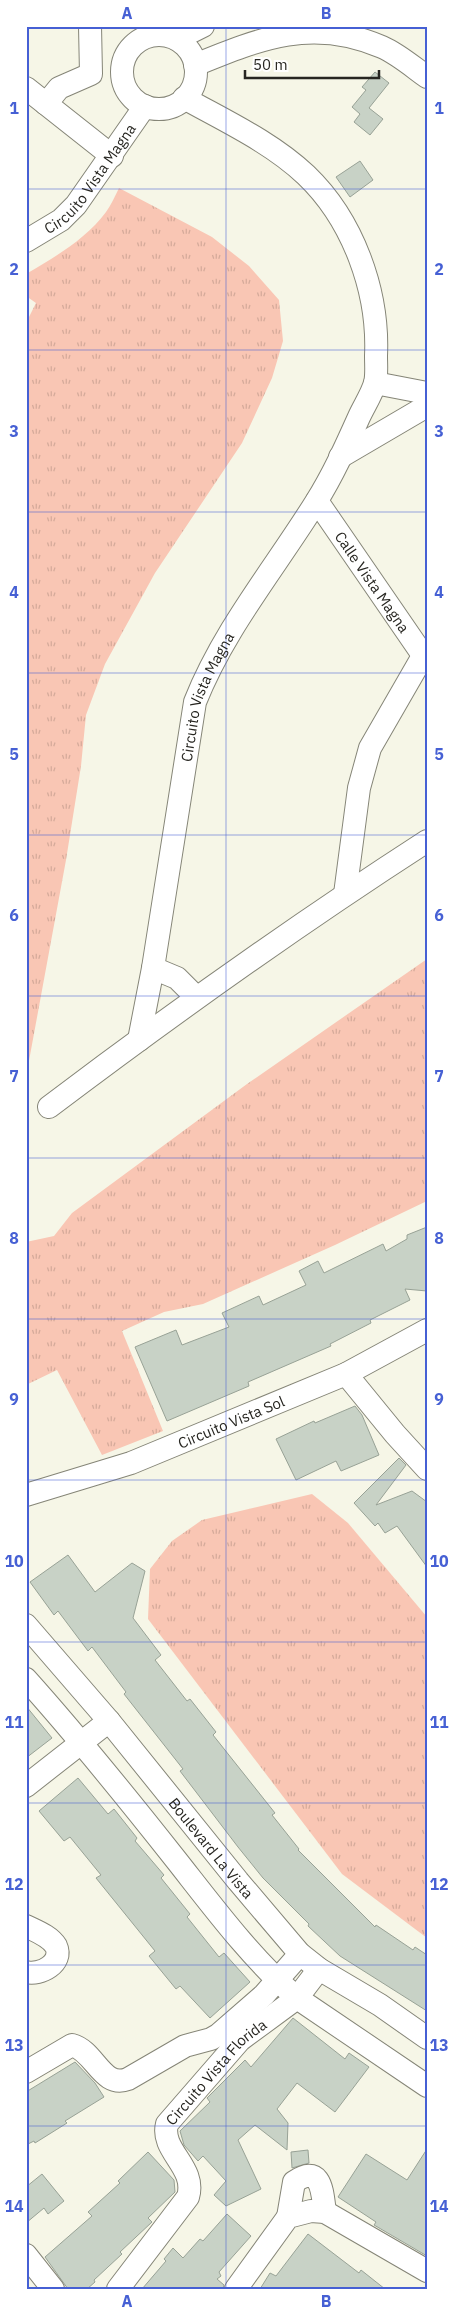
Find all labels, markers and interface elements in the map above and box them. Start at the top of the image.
text: A [122,3,133,23]
text: B [321,3,332,23]
scale bar [245,48,379,80]
text: 50 m [253,55,288,74]
text: 1 [9,98,19,118]
text: 1 [434,98,444,118]
street label: Circuito Vista Magna [40,120,140,238]
text: 2 [9,259,19,279]
text: 2 [434,259,444,279]
text: 3 [9,421,19,441]
text: 3 [434,421,444,441]
street label: Calle Vista Magna [331,527,414,636]
text: 4 [9,582,19,602]
text: 4 [434,582,444,602]
street label: Circuito Vista Magna [176,629,238,763]
text: 5 [9,744,19,764]
text: 5 [434,744,444,764]
text: 6 [9,905,19,925]
text: 6 [434,905,444,925]
text: 7 [9,1066,19,1086]
text: 7 [434,1066,444,1086]
text: 8 [9,1228,19,1248]
text: 8 [434,1228,444,1248]
text: 9 [9,1389,19,1409]
text: 9 [434,1389,444,1409]
street label: Circuito Vista Sol [175,1391,287,1452]
text: 10 [4,1551,24,1571]
text: 10 [429,1551,449,1571]
text: 11 [4,1712,24,1732]
text: 11 [429,1712,449,1732]
street label: Boulevard La Vista [165,1794,258,1902]
text: 12 [4,1874,24,1894]
text: 12 [429,1874,449,1894]
street label: Circuito Vista Florida [161,2014,270,2129]
text: 13 [4,2035,24,2055]
text: 13 [429,2035,449,2055]
text: 14 [4,2196,24,2216]
text: 14 [429,2196,449,2216]
text: A [122,2291,133,2311]
text: B [321,2291,332,2311]

